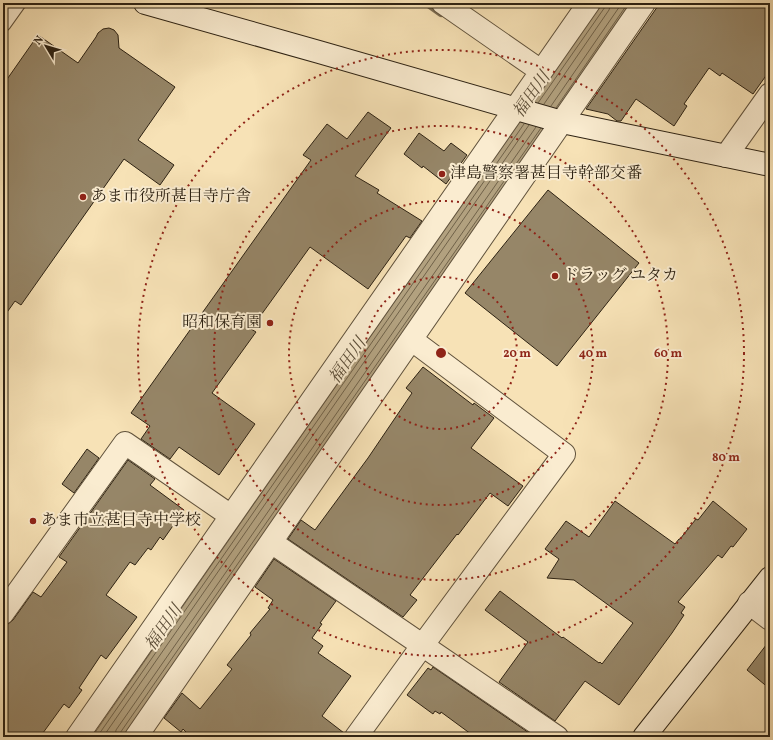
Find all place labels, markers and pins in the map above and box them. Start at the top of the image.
place label: 津島警察署甚目寺幹部交番 [450,163,642,185]
marker: 津島警察署甚目寺幹部交番 [437,169,447,179]
place label: あま市役所甚目寺庁舎 [91,186,251,208]
marker: あま市役所甚目寺庁舎 [78,192,88,202]
place label: ドラッグ ユタカ [563,265,678,287]
marker: ドラッグ ユタカ [550,271,560,281]
place label: 昭和保育園 [182,312,262,334]
marker: 昭和保育園 [265,318,275,328]
centre of rings [434,346,448,360]
place label: あま市立甚目寺中学校 [41,510,201,532]
marker: あま市立甚目寺中学校 [28,516,38,526]

